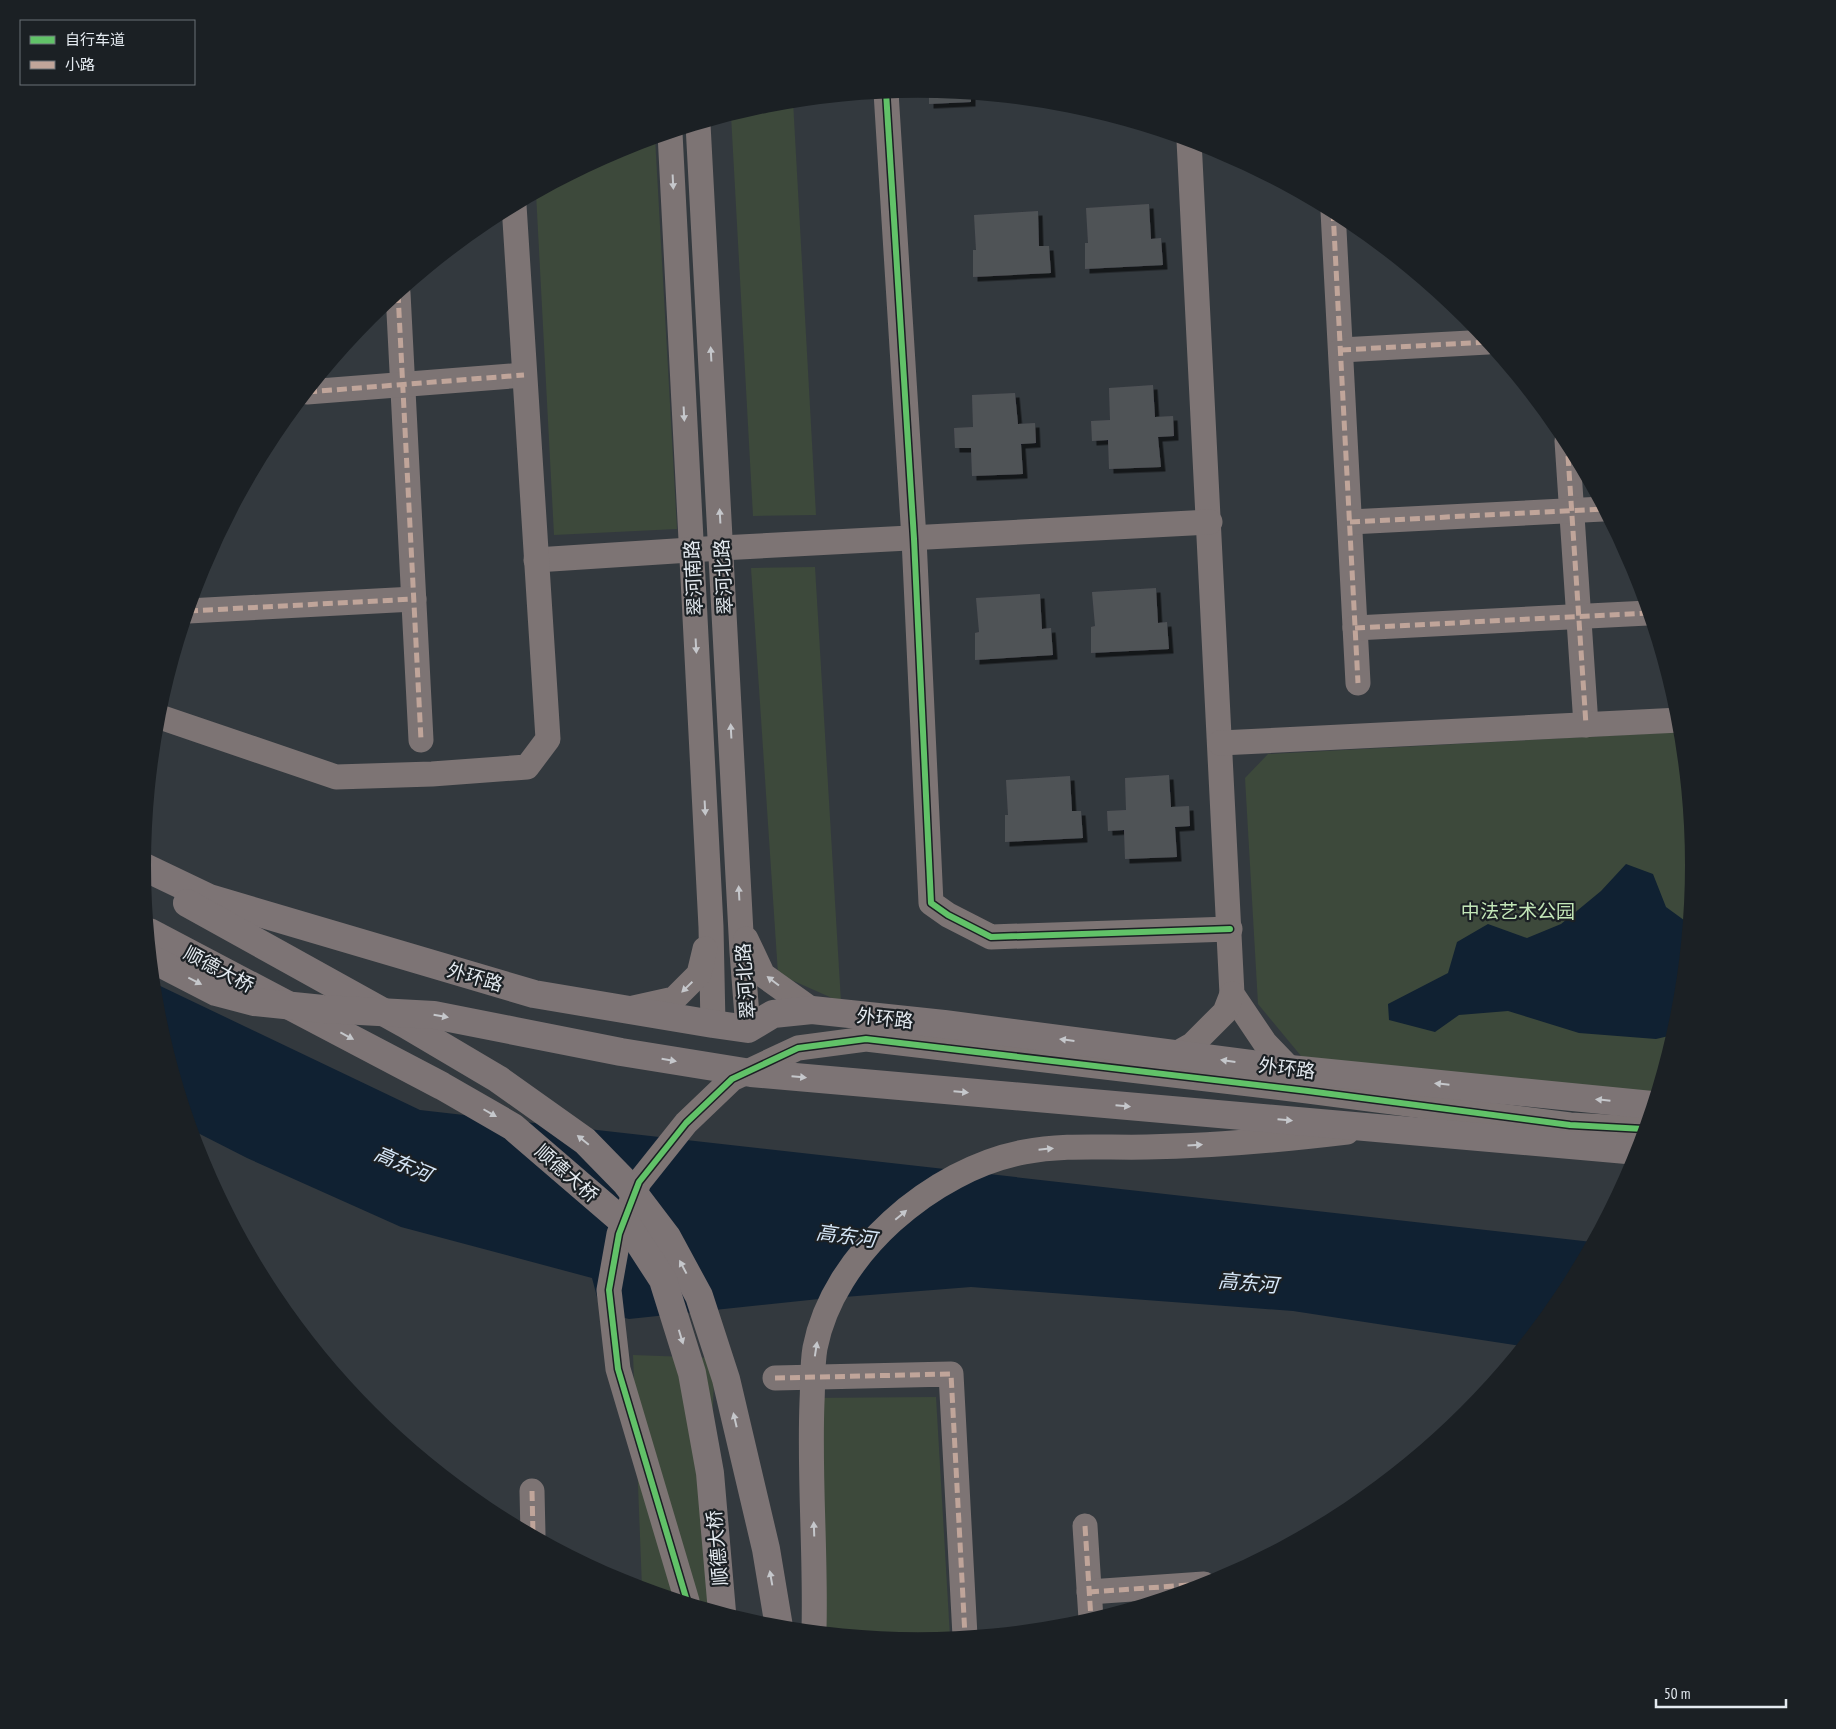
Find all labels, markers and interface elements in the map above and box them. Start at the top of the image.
legend [20,20,195,85]
text: 自行车道 [65,30,125,49]
text: 小路 [65,55,95,74]
one-way arrow [669,174,677,190]
one-way arrow [706,346,714,362]
one-way arrow [681,406,689,422]
one-way arrow [715,508,723,524]
street label: 翠河北路 [709,538,737,616]
street label: 翠河南路 [679,539,707,617]
one-way arrow [693,638,701,654]
one-way arrow [726,723,734,739]
one-way arrow [701,801,709,817]
one-way arrow [735,885,743,901]
park label: 中法艺术公园 [1461,899,1575,923]
street label: 顺德大桥 [180,941,258,997]
street label: 翠河北路 [730,942,760,1020]
street label: 外环路 [444,958,506,996]
one-way arrow [767,976,780,987]
one-way arrow [188,977,202,985]
one-way arrow [681,980,693,992]
street label: 外环路 [855,1003,915,1033]
one-way arrow [433,1012,448,1020]
one-way arrow [340,1032,354,1040]
one-way arrow [1058,1036,1074,1044]
street label: 外环路 [1257,1053,1317,1083]
one-way arrow [1220,1056,1236,1064]
one-way arrow [661,1057,677,1065]
one-way arrow [792,1073,808,1081]
one-way arrow [1433,1080,1449,1088]
one-way arrow [953,1088,969,1096]
one-way arrow [1595,1096,1611,1104]
one-way arrow [1115,1102,1131,1110]
one-way arrow [483,1109,496,1118]
one-way arrow [1277,1116,1293,1124]
one-way arrow [576,1135,589,1146]
street label: 顺德大桥 [530,1139,604,1207]
water label: 高东河 [370,1140,439,1189]
one-way arrow [1187,1140,1203,1148]
one-way arrow [1039,1145,1055,1153]
one-way arrow [894,1209,907,1220]
water label: 高东河 [814,1219,881,1254]
one-way arrow [679,1259,687,1274]
water label: 高东河 [1217,1267,1283,1299]
one-way arrow [677,1329,685,1344]
one-way arrow [812,1341,820,1357]
one-way arrow [731,1412,739,1427]
street label: 顺德大桥 [702,1509,732,1587]
one-way arrow [810,1521,818,1537]
one-way arrow [766,1570,774,1586]
scale bar [1656,1676,1786,1708]
text: 50 m [1664,1684,1690,1703]

